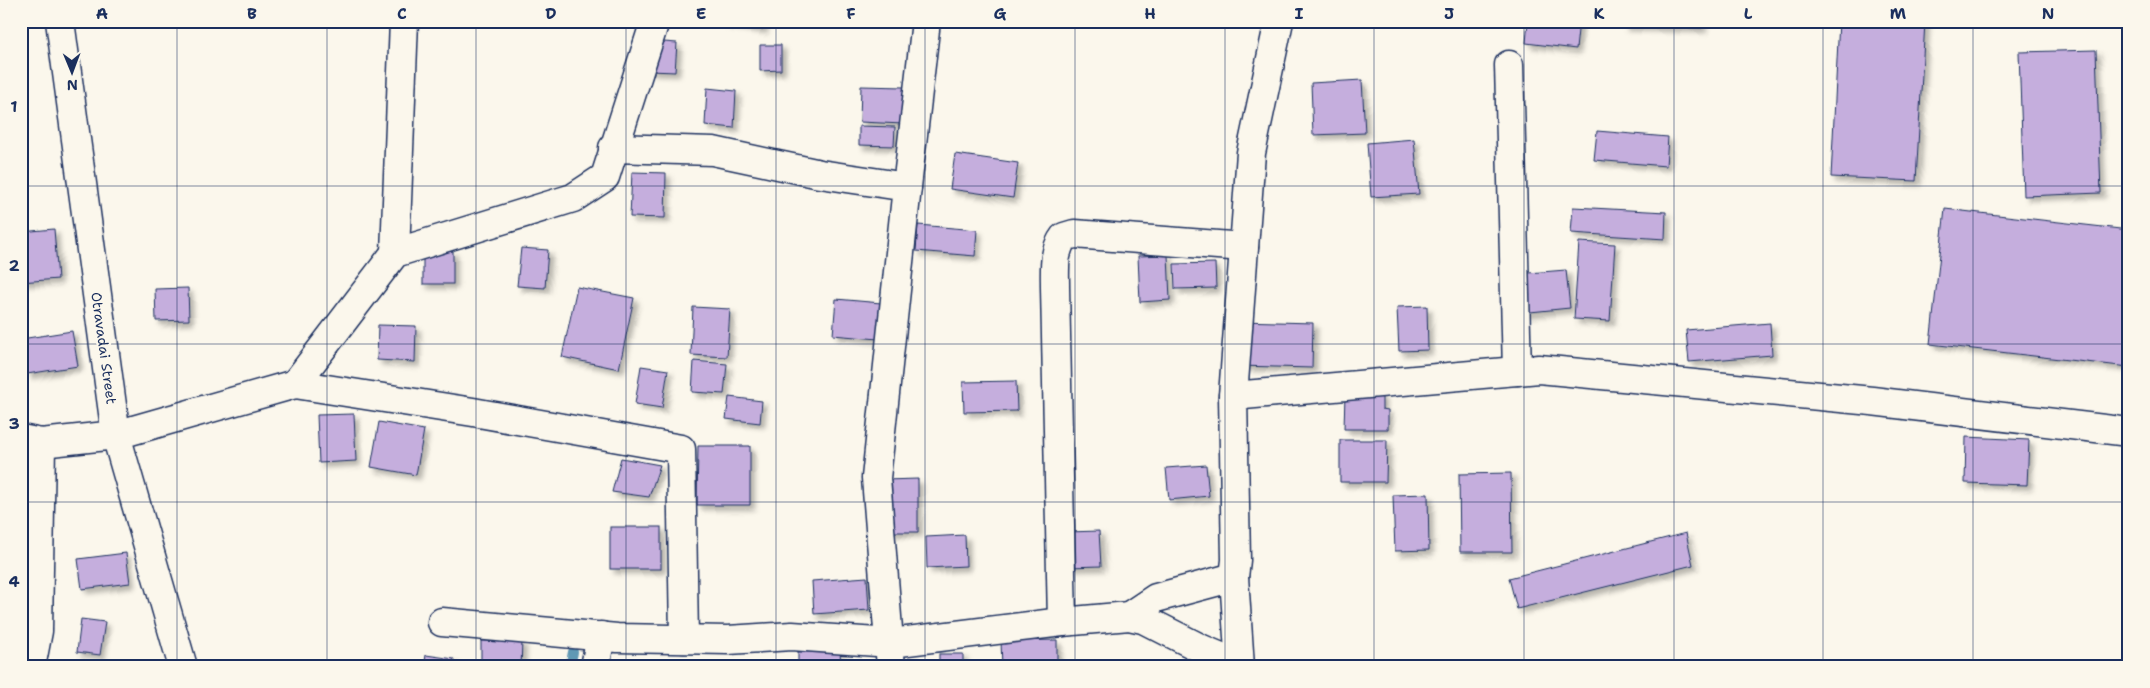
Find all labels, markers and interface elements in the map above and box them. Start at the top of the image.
text: A [96,3,108,24]
text: B [247,3,257,24]
text: C [397,3,407,24]
text: D [545,3,557,24]
text: E [696,3,706,24]
text: F [846,3,856,24]
text: G [994,3,1007,24]
text: H [1144,3,1156,24]
text: I [1295,3,1304,24]
text: J [1444,3,1454,24]
text: K [1594,3,1605,24]
text: L [1744,3,1753,24]
text: M [1890,3,1907,24]
text: N [2042,3,2054,24]
north arrow [48,48,98,98]
text: N [67,76,78,94]
text: 1 [10,96,18,117]
text: 2 [8,255,20,276]
street label: Otravadai Street [87,291,121,405]
text: 3 [8,413,20,434]
text: 4 [8,571,20,592]

